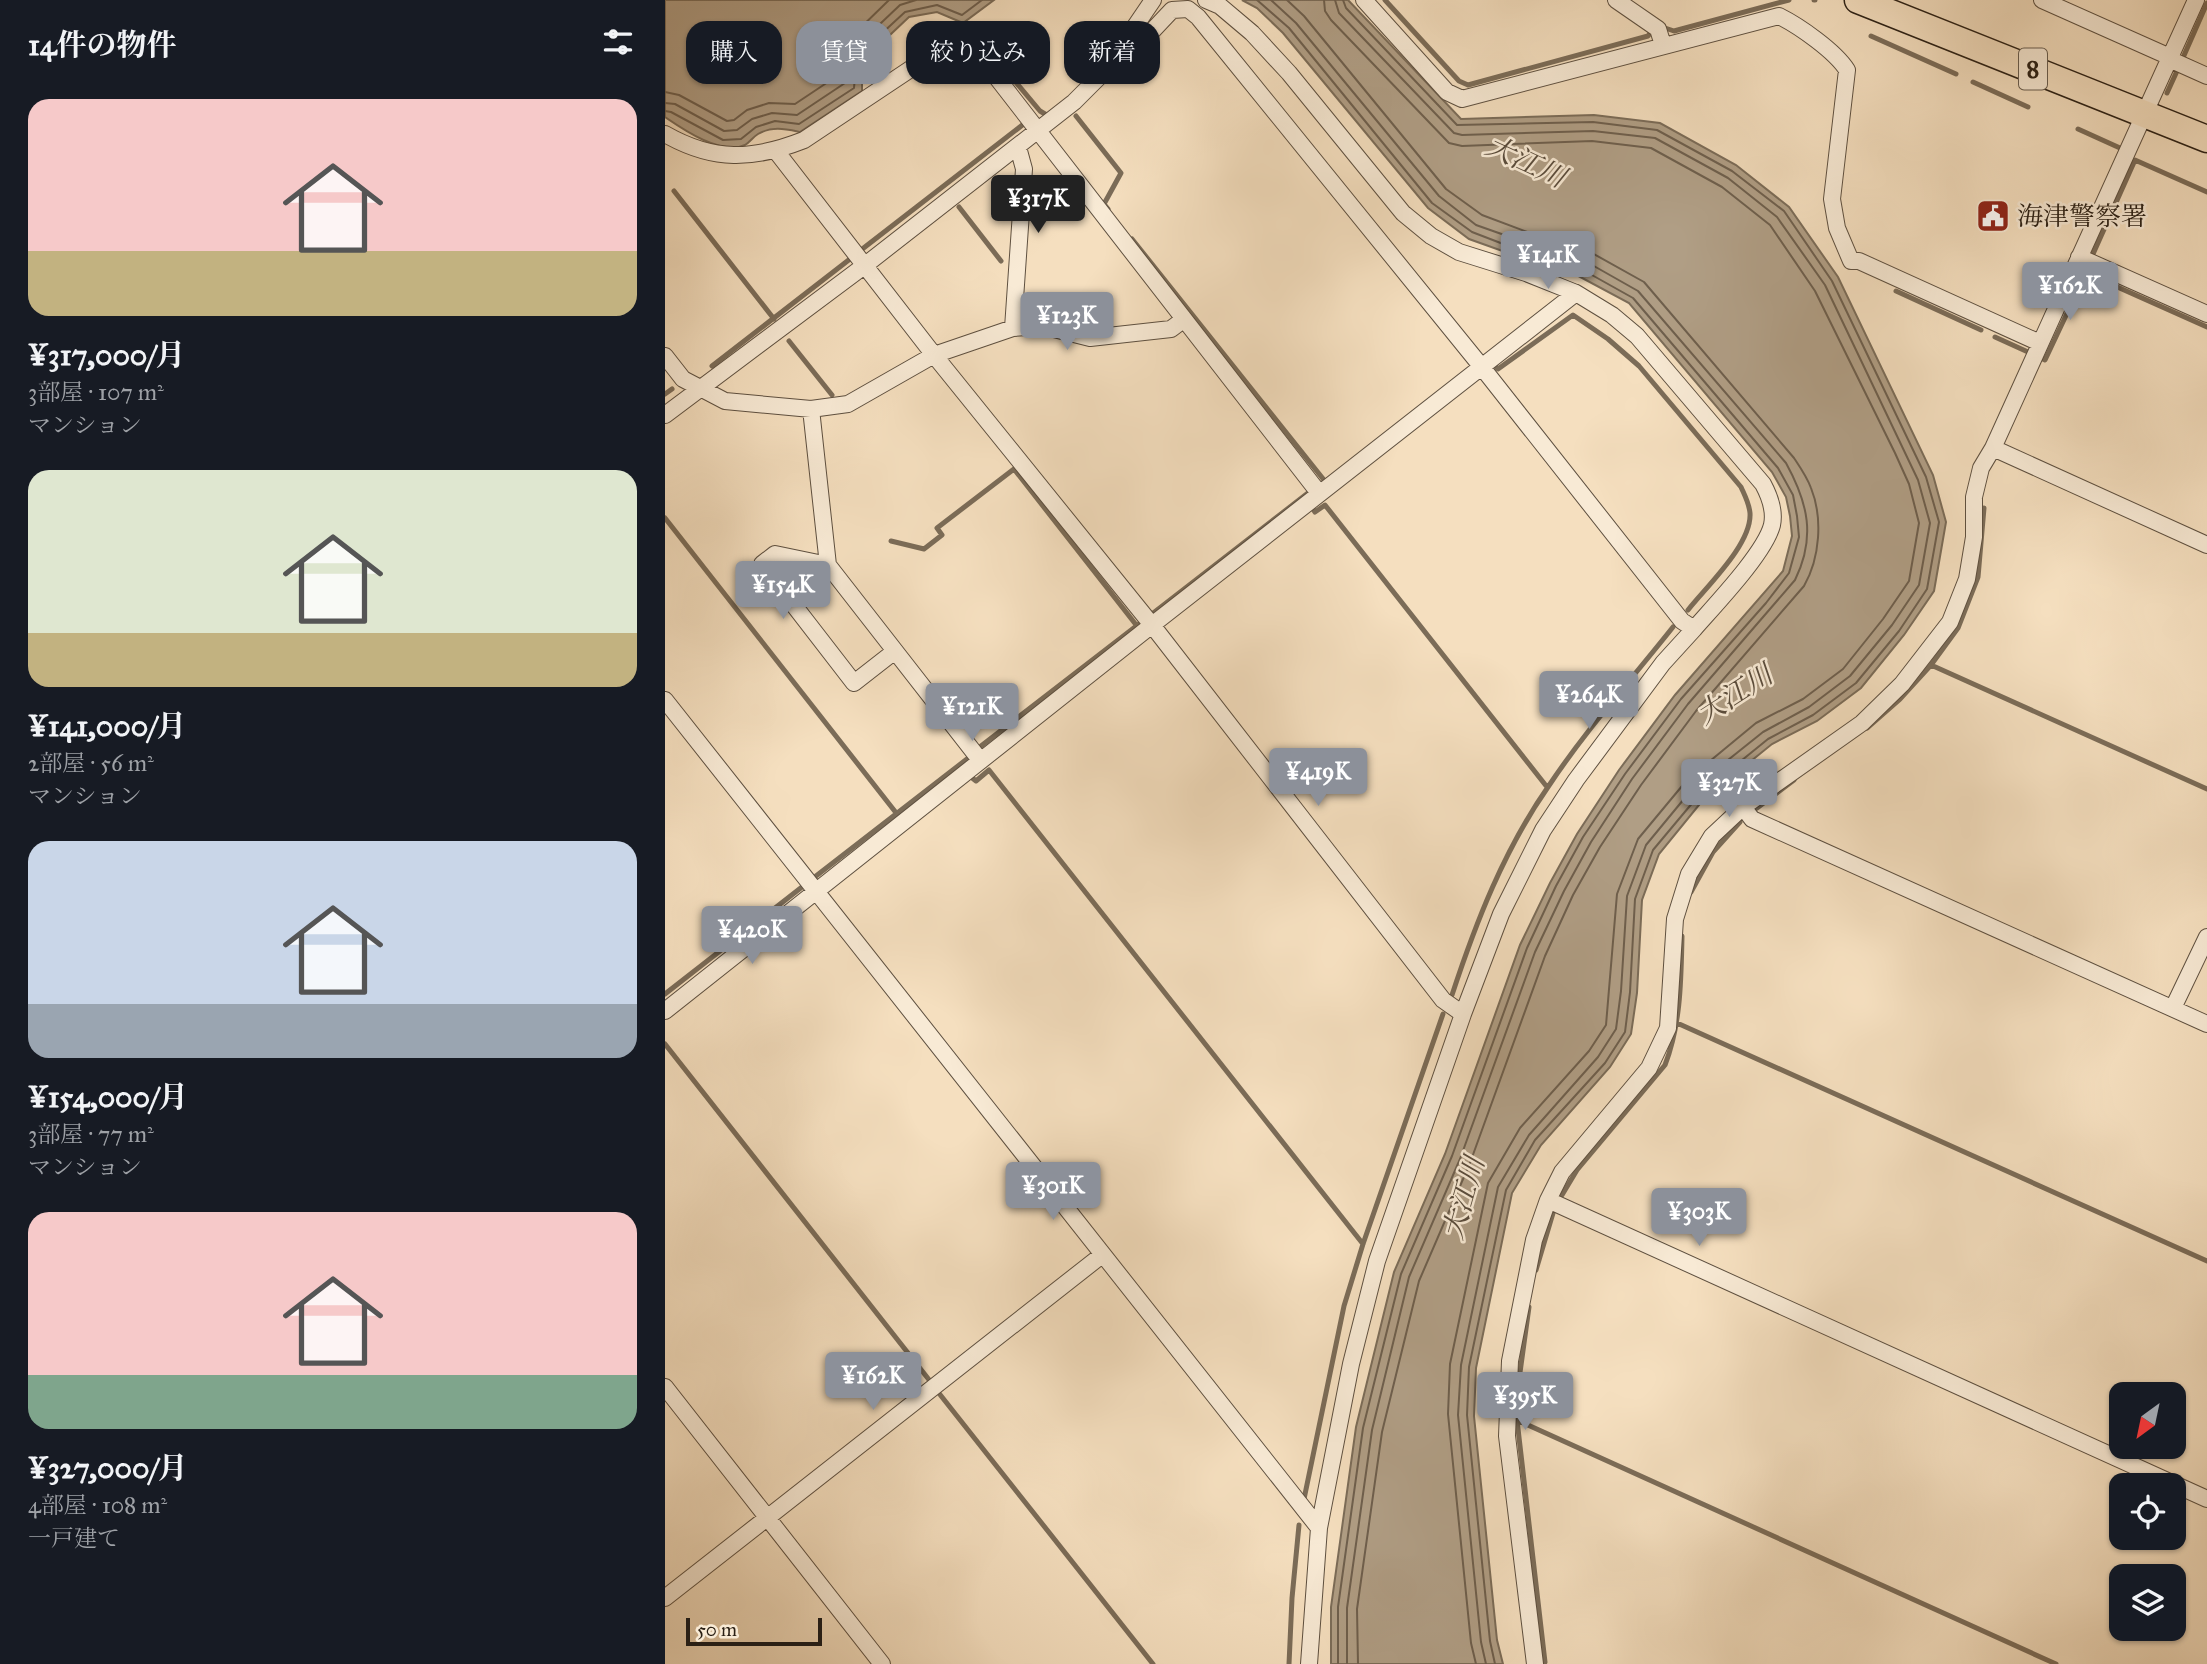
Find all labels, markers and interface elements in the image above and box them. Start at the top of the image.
chip: 購入 [686,21,782,84]
chip: 賃貸 [796,21,892,84]
chip: 絞り込み [906,21,1050,84]
chip: 新着 [1064,21,1160,84]
icon: filters [599,23,637,61]
text: 14件の物件 [28,27,177,63]
road number: 8 [2019,48,2047,90]
water label: 大江川 [1480,128,1574,196]
icon: home [270,145,396,271]
pin: ¥317K [989,176,1087,235]
text: ¥317K [1007,184,1069,212]
public building icon: 海津警察署 [1974,197,2012,235]
place label: 海津警察署 [2017,200,2147,232]
pin: ¥141K [1499,232,1597,291]
text: ¥141K [1517,240,1579,268]
pin: ¥162K [2021,262,2119,322]
text: ¥162K [2038,271,2102,299]
pin: ¥123K [1018,292,1116,352]
text: ¥123K [1036,301,1098,329]
text: ¥317,000/月 [28,337,185,373]
text: 3部屋 · 107 m² [28,378,164,406]
text: マンション [28,411,142,439]
icon: home [270,516,396,642]
pin: ¥154K [734,562,832,621]
text: ¥154K [751,570,815,598]
water label: 大江川 [1690,655,1782,732]
pin: ¥264K [1540,672,1638,731]
text: ¥264K [1555,680,1623,708]
pin: ¥121K [923,684,1021,743]
text: ¥121K [942,692,1002,720]
text: ¥141,000/月 [28,708,186,744]
pin: ¥419K [1269,748,1367,808]
text: 2部屋 · 56 m² [28,749,154,777]
text: ¥419K [1285,757,1351,785]
pin: ¥327K [1680,760,1778,819]
text: ¥327K [1697,768,1761,796]
text: マンション [28,782,142,810]
icon: home [270,887,396,1013]
pin: ¥420K [703,906,801,966]
text: ¥420K [718,915,786,943]
text: ¥154,000/月 [28,1079,188,1115]
text: 3部屋 · 77 m² [28,1120,154,1148]
water label: 大江川 [1435,1150,1493,1243]
text: マンション [28,1153,142,1181]
pin: ¥301K [1004,1162,1102,1222]
text: ¥301K [1022,1171,1084,1199]
pin: ¥303K [1650,1188,1748,1248]
text: ¥303K [1667,1197,1731,1225]
icon: home [270,1258,396,1384]
pin: ¥162K [824,1352,922,1412]
text: ¥162K [841,1361,905,1389]
pin: ¥395K [1476,1372,1574,1432]
text: ¥395K [1493,1381,1557,1409]
north arrow [2109,1382,2186,1460]
map controls [2109,1382,2186,1641]
text: ¥327,000/月 [28,1450,188,1486]
button: locate [2109,1473,2186,1550]
text: 4部屋 · 108 m² [28,1491,167,1519]
text: 一戸建て [28,1524,120,1552]
button: layers [2109,1564,2186,1641]
scale bar [686,1615,823,1647]
text: 50 m [697,1618,737,1641]

